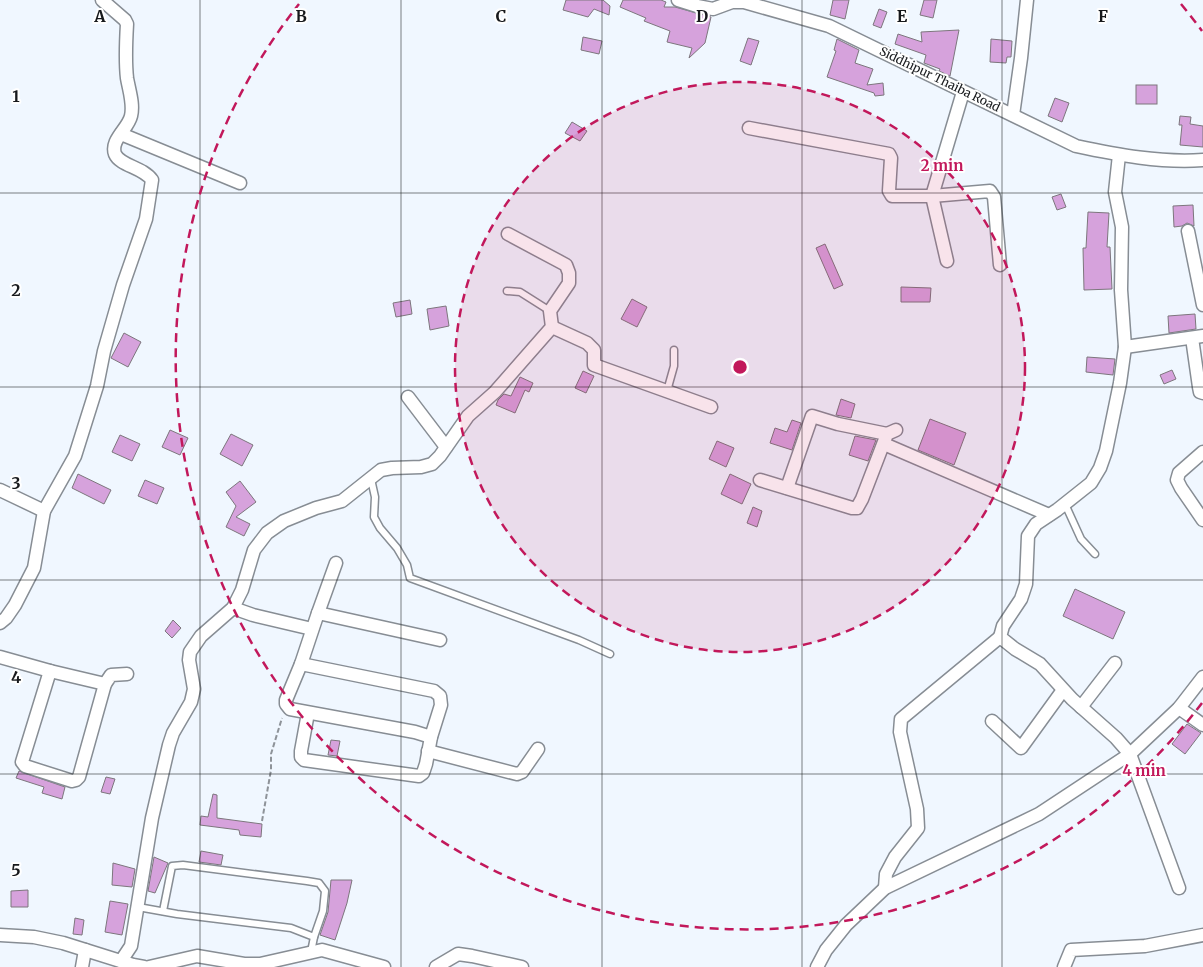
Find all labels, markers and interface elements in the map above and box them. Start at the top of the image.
text: A [93,6,106,26]
text: B [295,6,307,26]
text: C [496,6,506,26]
text: D [696,6,708,26]
text: E [897,6,908,26]
text: F [1098,6,1108,26]
street label: Siddhipur Thaiba Road [877,43,1003,115]
text: 1 [12,86,20,106]
text: 2 min [921,156,963,175]
text: 2 [11,280,21,300]
centre of rings [731,358,749,376]
text: 3 [11,473,21,493]
text: 4 [11,667,21,687]
text: 4 min [1122,761,1166,780]
text: 5 [11,860,21,880]

